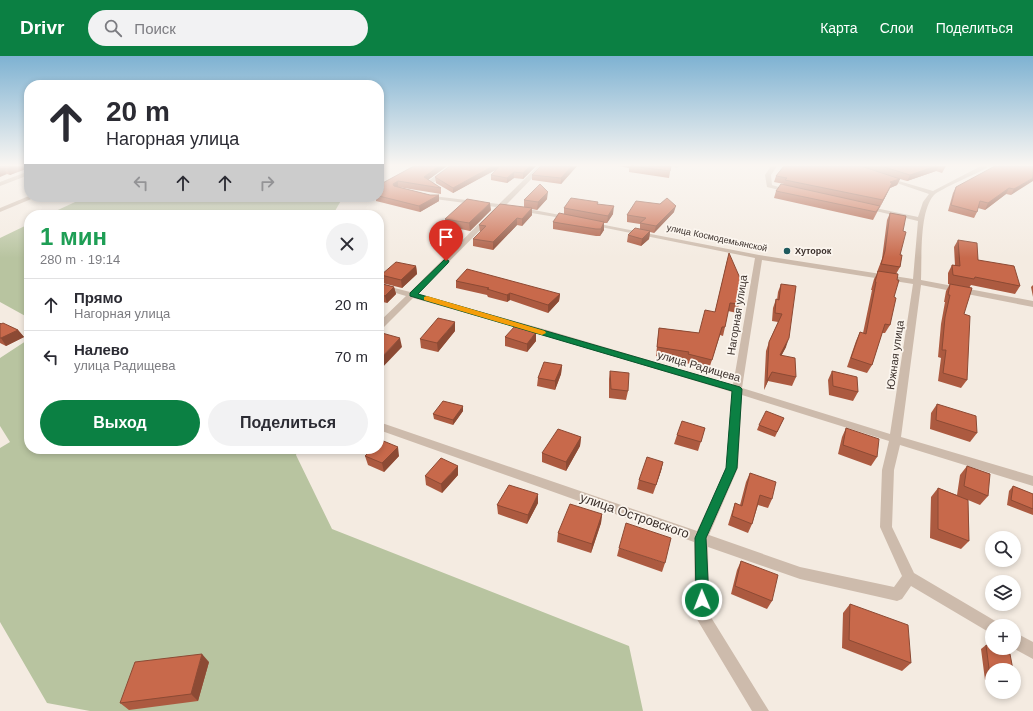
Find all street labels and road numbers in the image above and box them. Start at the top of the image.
street label: улица Космодемьянской [666,222,768,254]
street label: Нагорная улица [725,273,749,356]
street label: Южная улица [884,319,906,390]
street label: улица Радищева [656,348,743,384]
street label: улица Островского [578,490,691,541]

